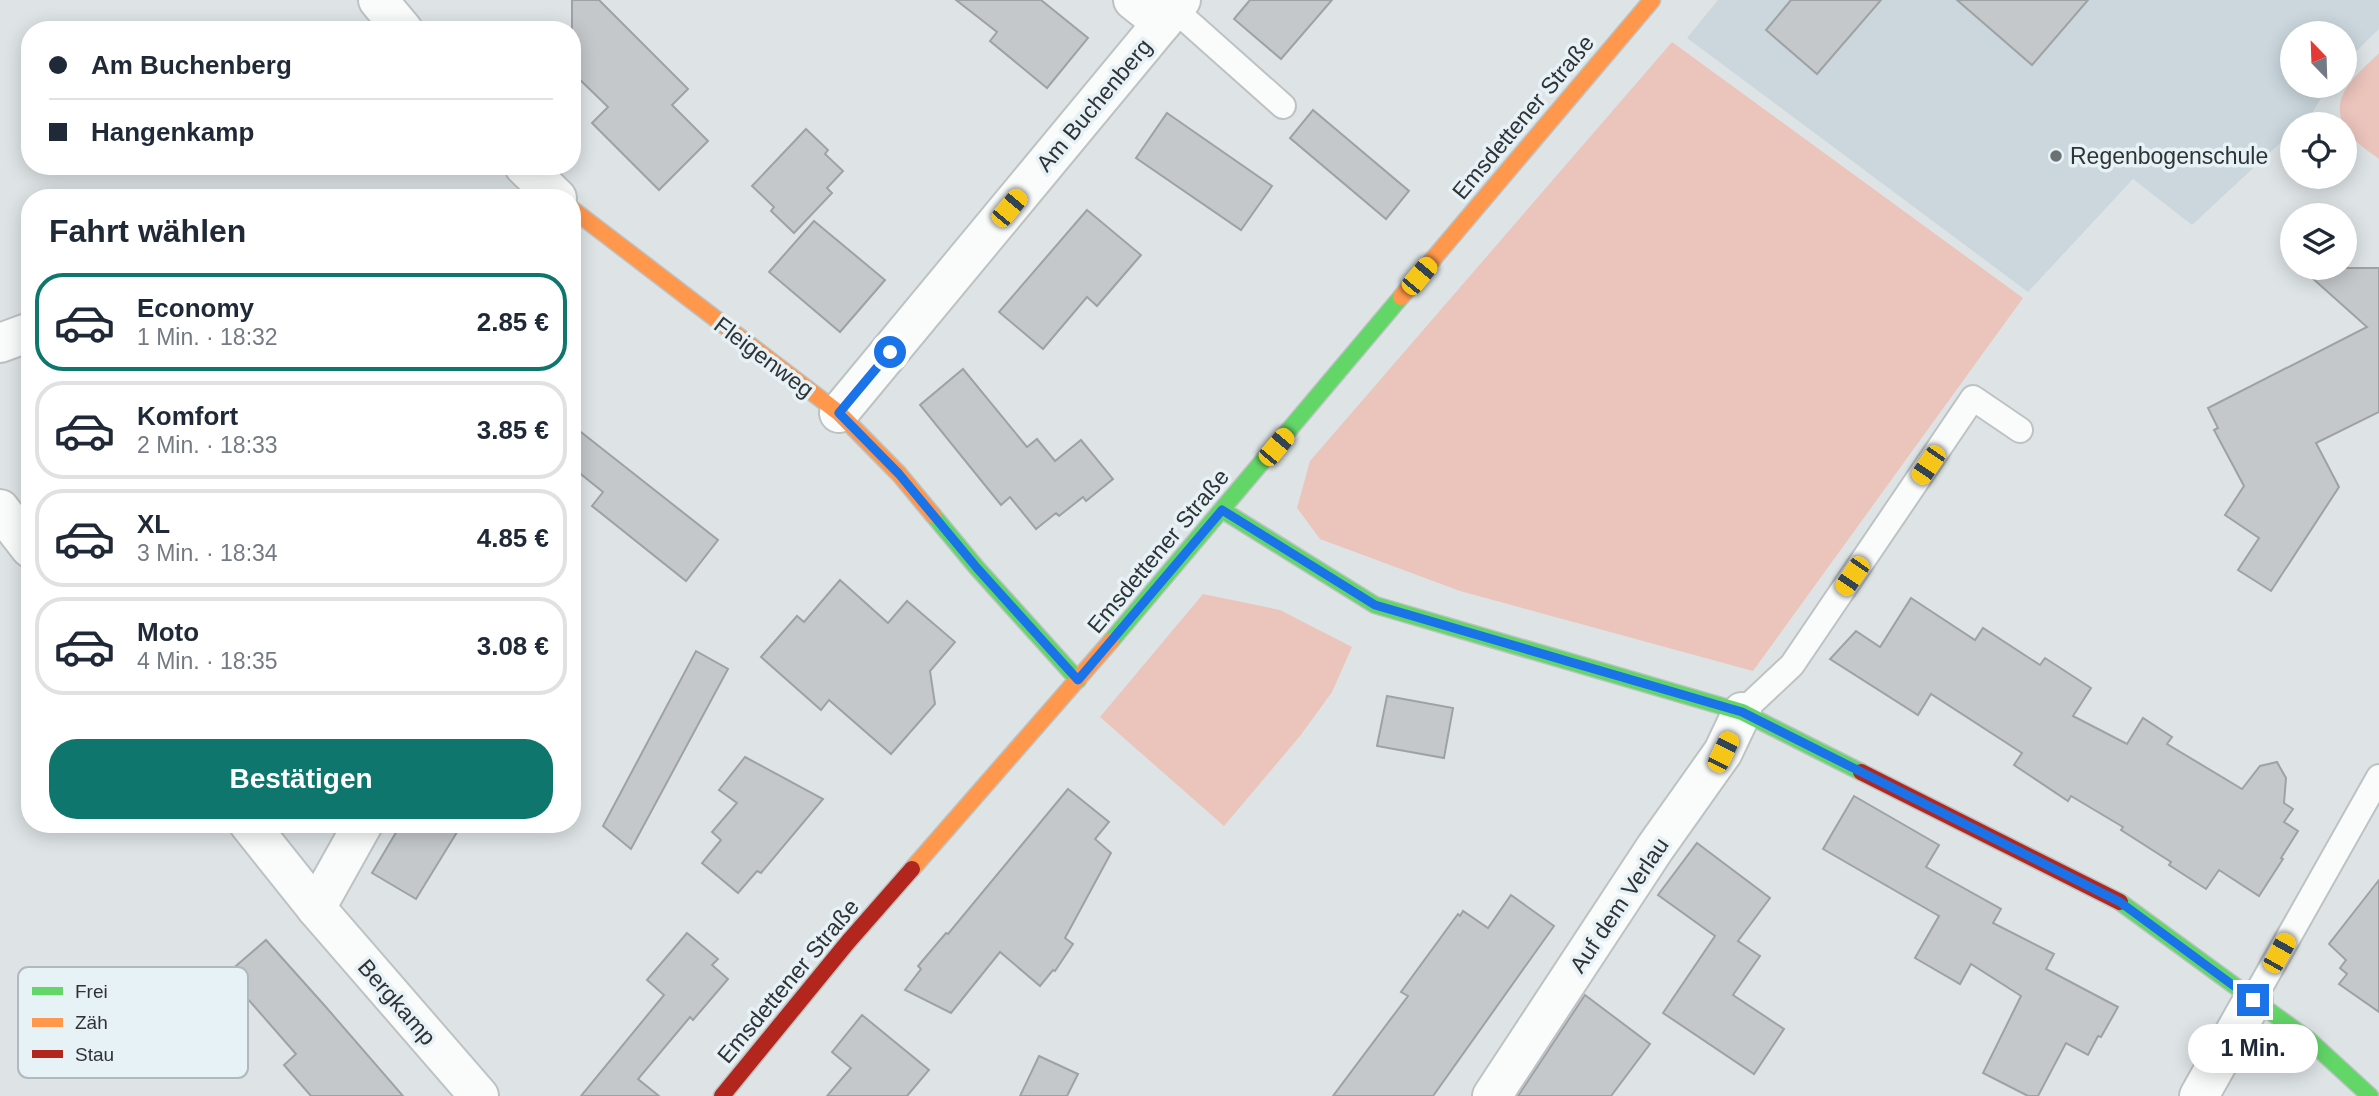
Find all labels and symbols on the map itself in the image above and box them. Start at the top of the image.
north arrow [2280,21,2357,98]
street label: Emsdettener Straße [1447,30,1599,204]
street label: Am Buchenberg [1031,33,1157,177]
place label: Regenbogenschule [2070,143,2268,169]
marker: Regenbogenschule [2048,148,2064,164]
car [988,185,1031,231]
car [1398,253,1441,299]
street label: Fleigenweg [709,311,819,403]
route start [874,336,906,368]
car [1255,424,1298,470]
car [1908,442,1949,488]
street label: Emsdettener Straße [1082,464,1234,638]
car [1832,553,1873,599]
car [1705,729,1742,775]
street label: Auf dem Verlau [1564,833,1674,977]
street label: Emsdettener Straße [712,894,864,1068]
car [2260,930,2299,976]
street label: Bergkamp [353,954,441,1050]
legend [18,967,248,1078]
text: Frei [75,981,108,1002]
route end [2237,984,2269,1016]
text: Zäh [75,1012,108,1033]
callout: 1 Min. [2188,1024,2318,1074]
text: Stau [75,1044,114,1065]

